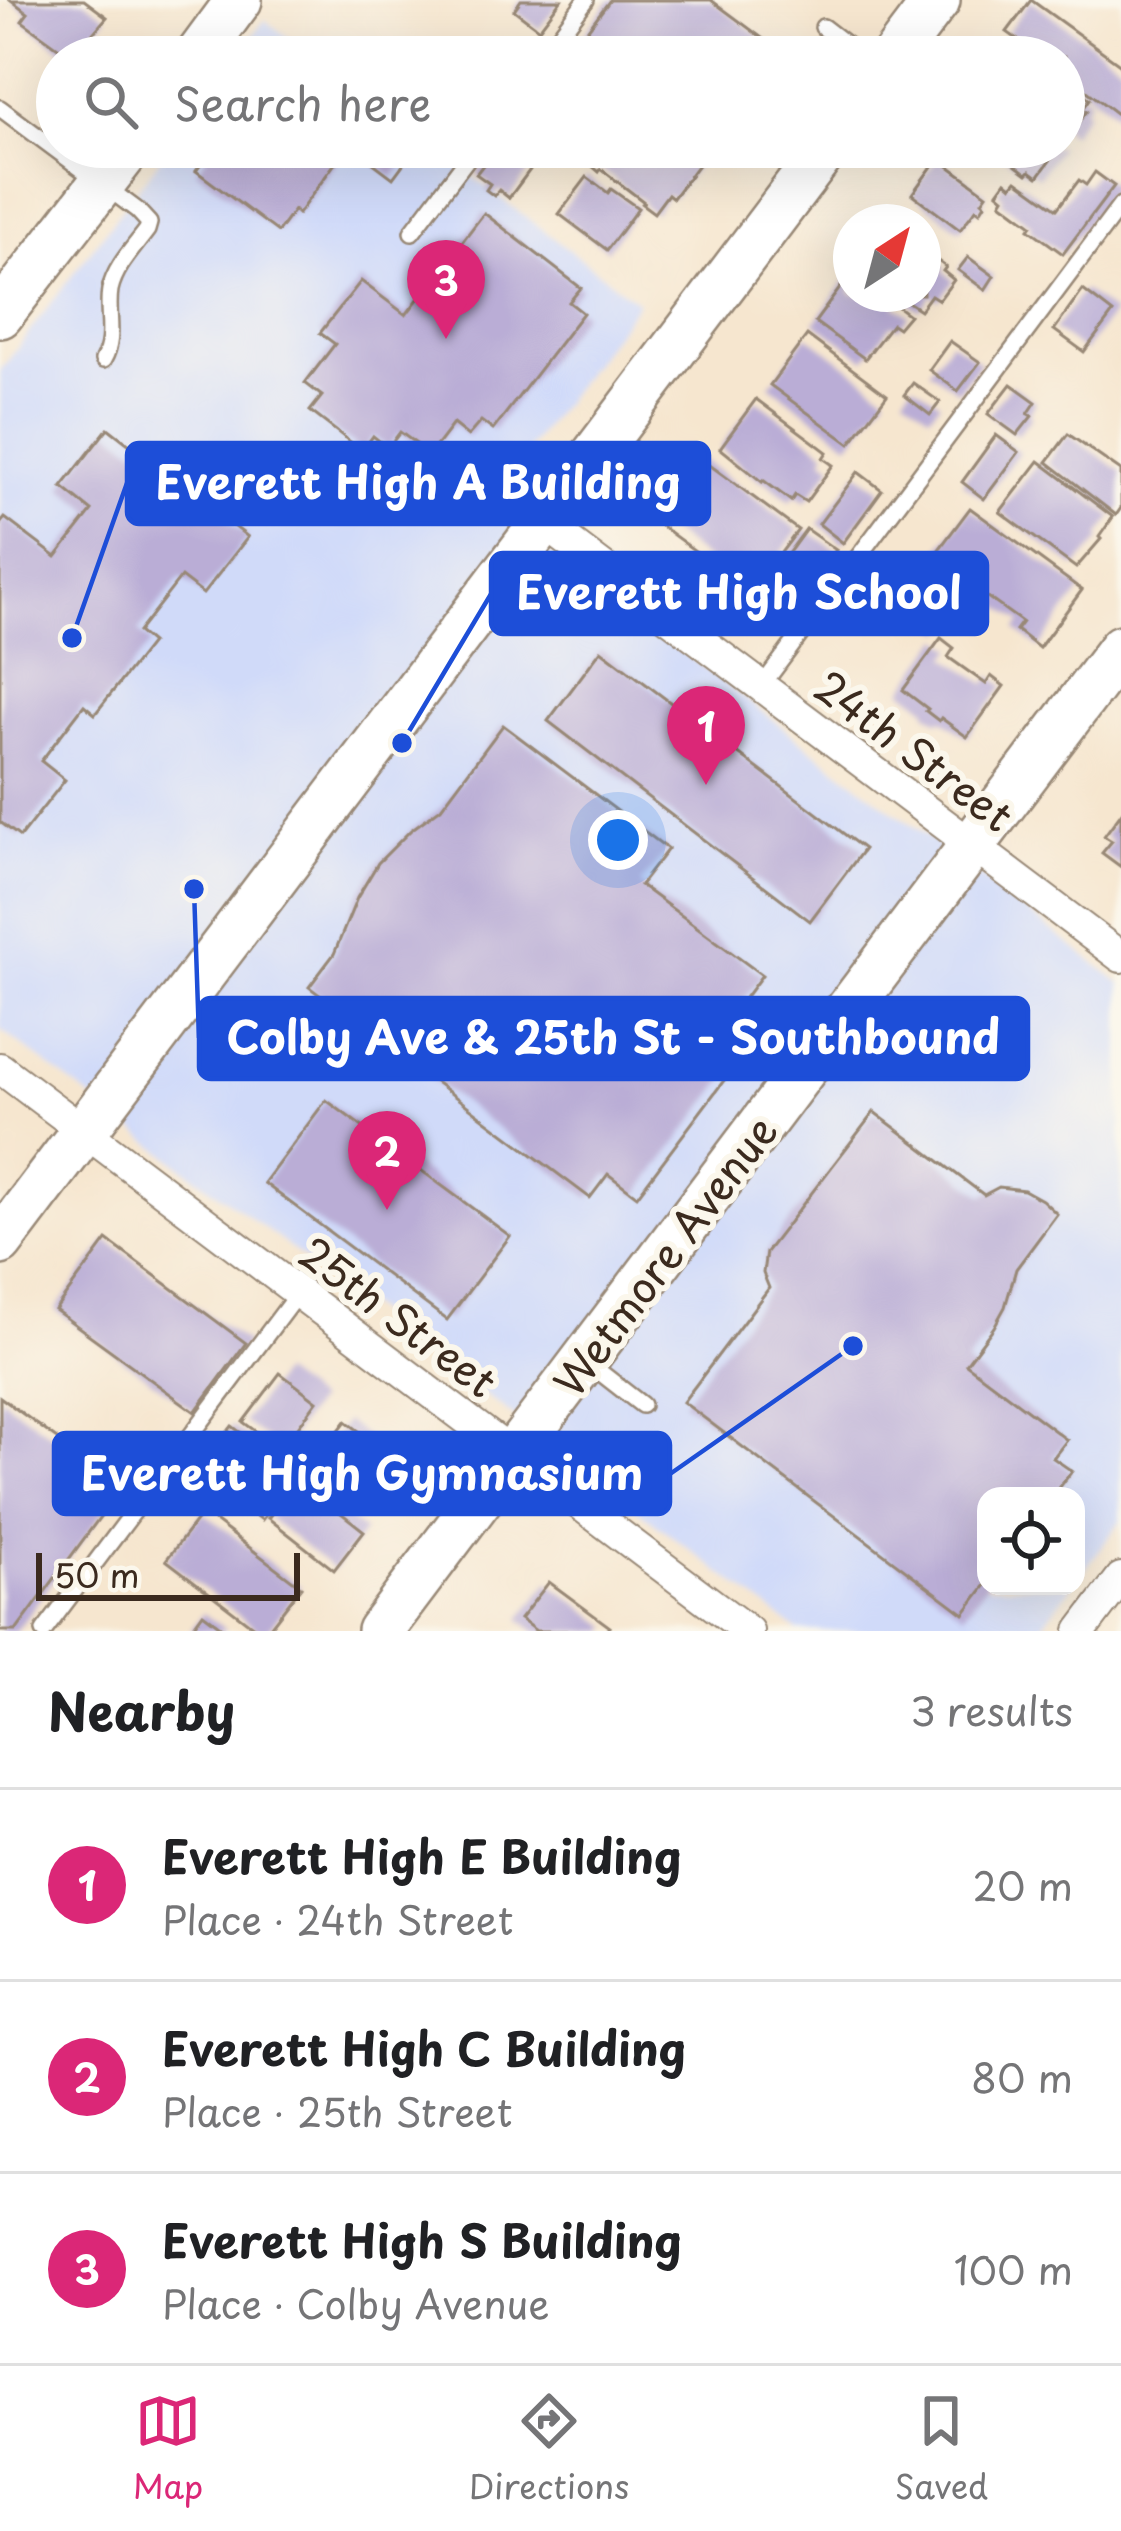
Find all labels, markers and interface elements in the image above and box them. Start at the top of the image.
search box [36,36,1085,168]
text: Search here [174,68,431,136]
icon: search [78,69,144,135]
north arrow [833,204,941,312]
pin: 3 [407,240,485,339]
callout: Everett High A Building [127,443,709,524]
text: Everett High A Building [155,446,681,514]
callout: Everett High School [491,553,987,634]
text: Everett High School [516,556,962,624]
street label: 24th Street [803,654,1027,846]
pin: 1 [667,686,745,785]
your location [588,810,648,870]
callout: Colby Ave & 25th St - Southbound [199,998,1028,1079]
text: Colby Ave & 25th St - Southbound [226,1001,1000,1069]
street label: Wetmore Avenue [537,1101,791,1409]
pin: 2 [348,1111,426,1210]
street label: 25th Street [287,1221,511,1411]
callout: Everett High Gymnasium [54,1433,670,1514]
text: Everett High Gymnasium [81,1437,643,1505]
map controls [977,1487,1085,1595]
button: locate [977,1487,1085,1595]
scale bar [36,1547,300,1600]
text: 50 m [54,1549,140,1599]
text: Nearby [48,1671,235,1748]
text: 3 results [910,1680,1073,1739]
text: Everett High E Building [162,1821,681,1889]
text: 1 [78,1855,96,1914]
text: 20 m [972,1855,1073,1914]
text: Place · 24th Street [162,1889,513,1948]
text: Everett High C Building [162,2013,686,2081]
text: 2 [73,2047,101,2106]
text: 80 m [971,2047,1073,2106]
text: Place · 25th Street [162,2081,512,2140]
text: Everett High S Building [162,2205,682,2273]
text: 3 [74,2239,100,2298]
text: 100 m [954,2239,1073,2298]
text: Place · Colby Avenue [162,2273,550,2332]
tab: Map [133,2388,203,2510]
tab: Directions [469,2388,629,2510]
tab: Saved [895,2388,988,2510]

